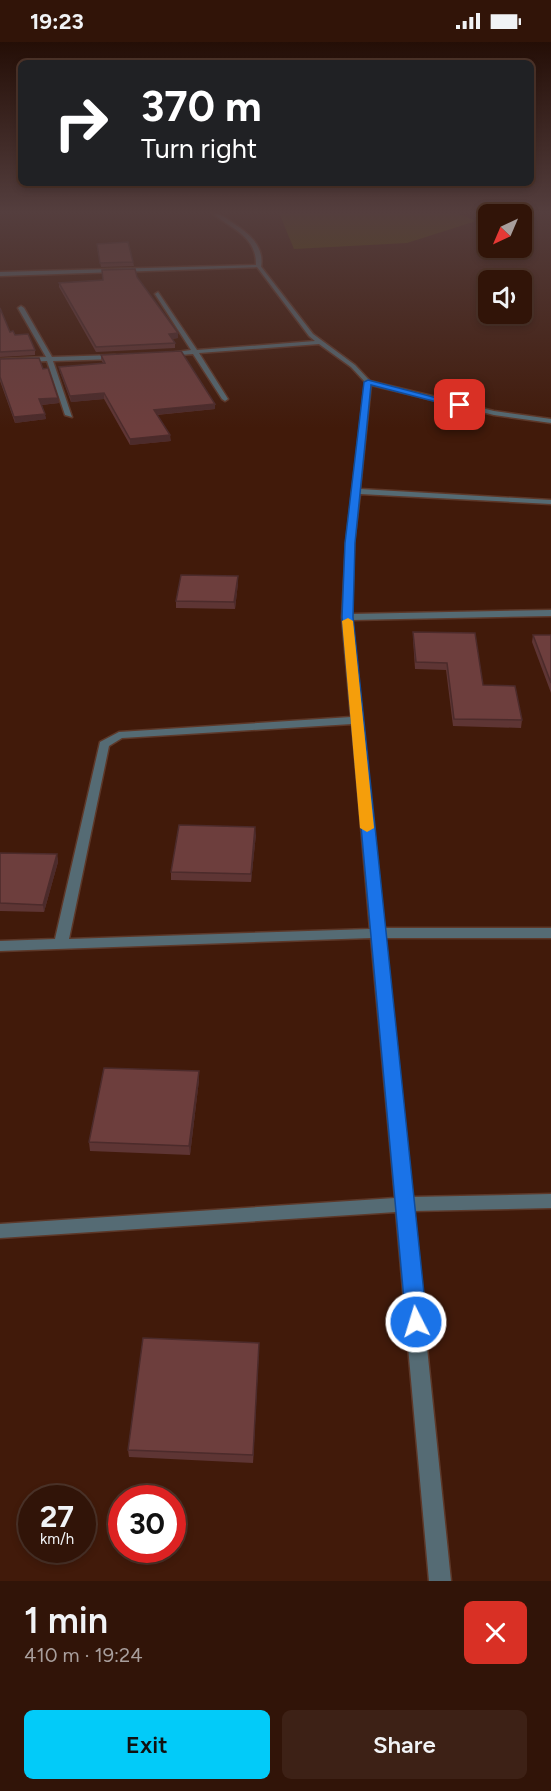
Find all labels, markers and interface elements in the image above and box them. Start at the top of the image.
text: 19:23 [30,8,84,35]
text: 370 m [141,81,262,132]
icon: right [42,84,120,162]
text: Turn right [141,132,257,165]
north arrow [478,204,532,258]
map controls [478,204,532,324]
button: sound [478,270,532,324]
pin [434,379,485,430]
icon: arrive [443,388,476,421]
position arrow [384,1290,448,1354]
speed limit sign: 30 [108,1485,186,1563]
text: 27 [40,1498,74,1535]
text: km/h [40,1530,74,1548]
text: 1 min [24,1599,108,1642]
button: close [464,1601,527,1664]
text: 410 m · 19:24 [24,1643,143,1667]
button: Exit [24,1710,270,1779]
button: Share [282,1710,527,1779]

